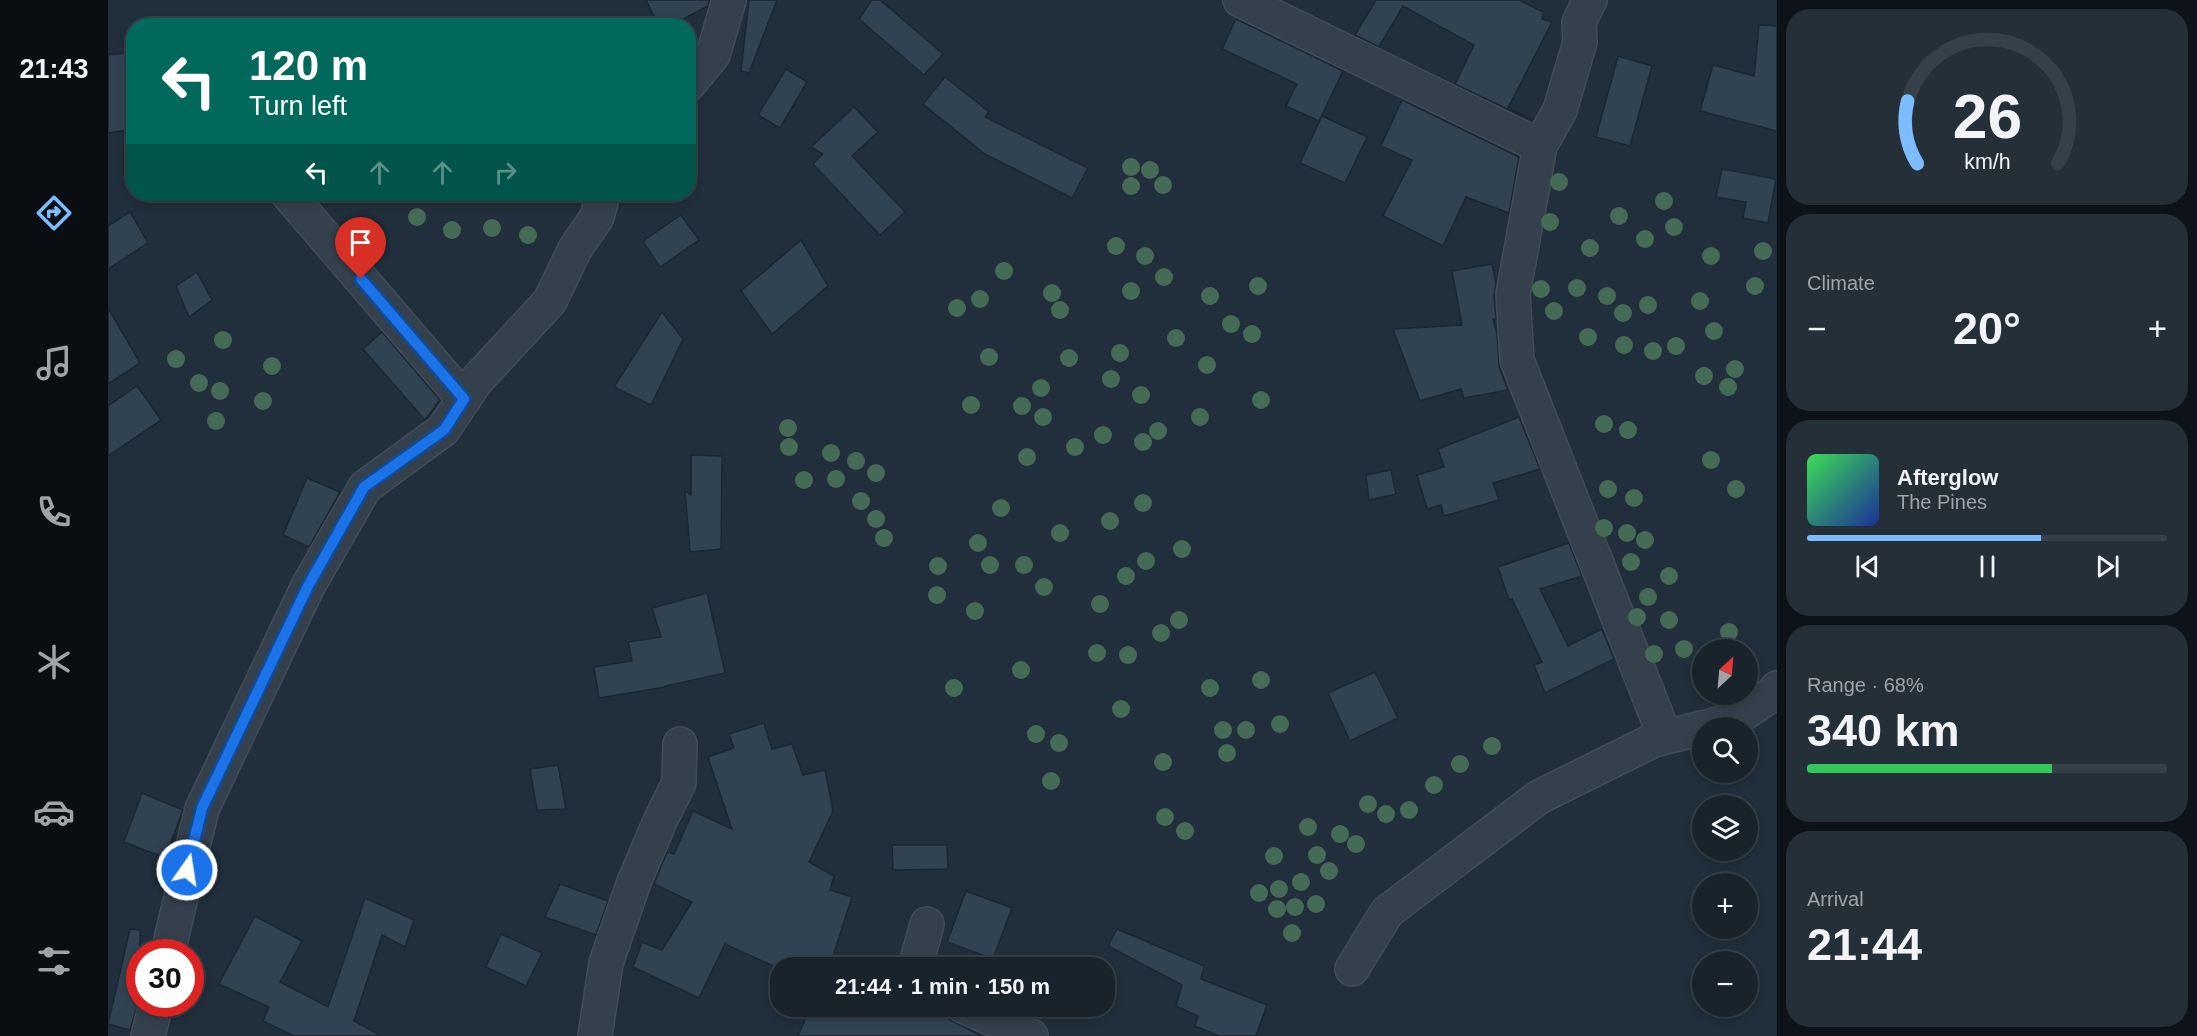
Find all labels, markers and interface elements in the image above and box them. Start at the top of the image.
icon: left [150,42,228,120]
text: 120 m [249,42,368,89]
text: 21:43 [19,54,89,84]
text: 26 [1952,82,2022,151]
text: Turn left [249,91,347,121]
text: km/h [1964,151,2010,175]
icon: left [300,156,333,189]
icon: ahead [363,156,396,189]
icon: ahead [426,156,459,189]
icon: right [489,156,522,189]
icon: directions [33,192,75,234]
pin [335,217,386,279]
icon: arrive [344,226,377,259]
text: Climate [1807,272,1875,294]
text: 20° [1953,303,2021,354]
text: − [1807,310,1826,347]
text: + [2148,310,2167,347]
icon: music [33,342,75,384]
text: Afterglow [1897,465,1998,490]
icon: phone [33,491,75,533]
text: The Pines [1897,491,1987,513]
icon: previous [1851,550,1884,583]
icon: pause [1971,550,2004,583]
icon: next [2091,550,2124,583]
north arrow [1692,639,1758,705]
map controls [1692,639,1758,1017]
icon: climate [33,641,75,683]
text: Range · 68% [1807,674,1924,696]
text: 340 km [1807,705,1960,756]
button: search [1692,717,1758,783]
icon: car [33,791,75,833]
button: layers [1692,795,1758,861]
position arrow [155,838,219,902]
button: + [1692,873,1758,939]
text: Arrival [1807,888,1864,910]
text: 21:44 [1807,919,1922,970]
speed limit sign: 30 [126,939,204,1017]
icon: filters [33,940,75,982]
button: − [1692,951,1758,1017]
text: 21:44 · 1 min · 150 m [835,974,1050,999]

